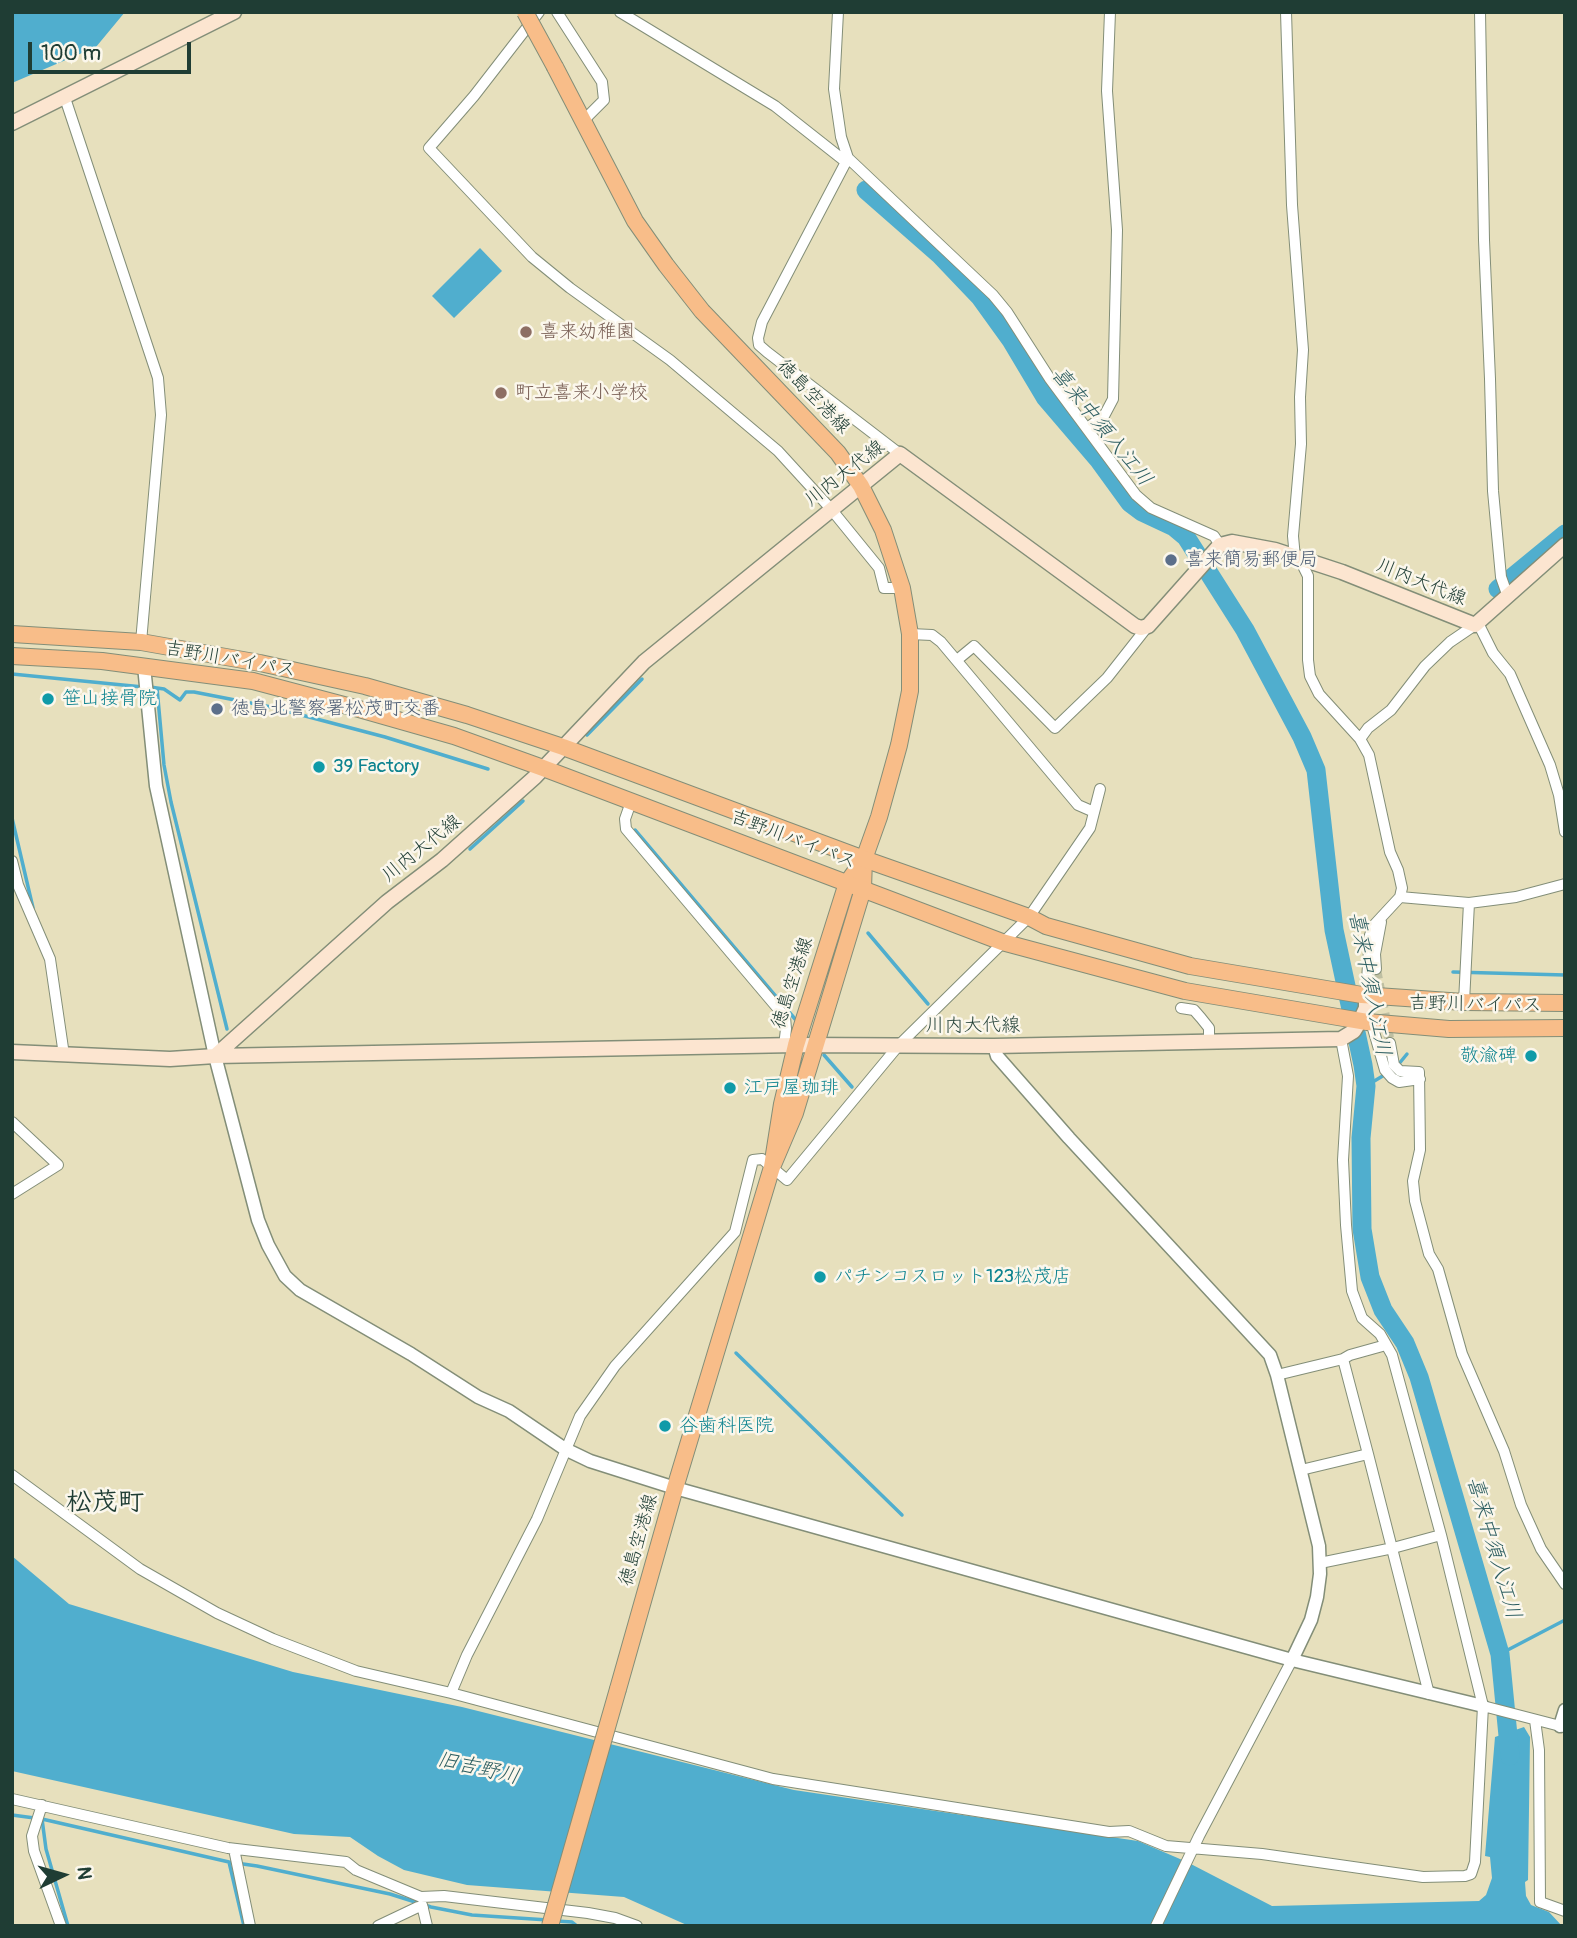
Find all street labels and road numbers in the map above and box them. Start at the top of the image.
street label: 徳島空港線 [772,355,854,439]
street label: 川内大代線 [801,436,889,512]
street label: 川内大代線 [1373,555,1469,611]
street label: 吉野川バイパス [163,637,297,683]
street label: 吉野川バイパス [727,806,859,874]
street label: 川内大代線 [378,810,466,888]
street label: 徳島空港線 [767,934,819,1032]
street label: 吉野川バイパス [1408,992,1542,1018]
street label: 川内大代線 [926,1015,1020,1037]
street label: 徳島空港線 [615,1491,663,1589]

